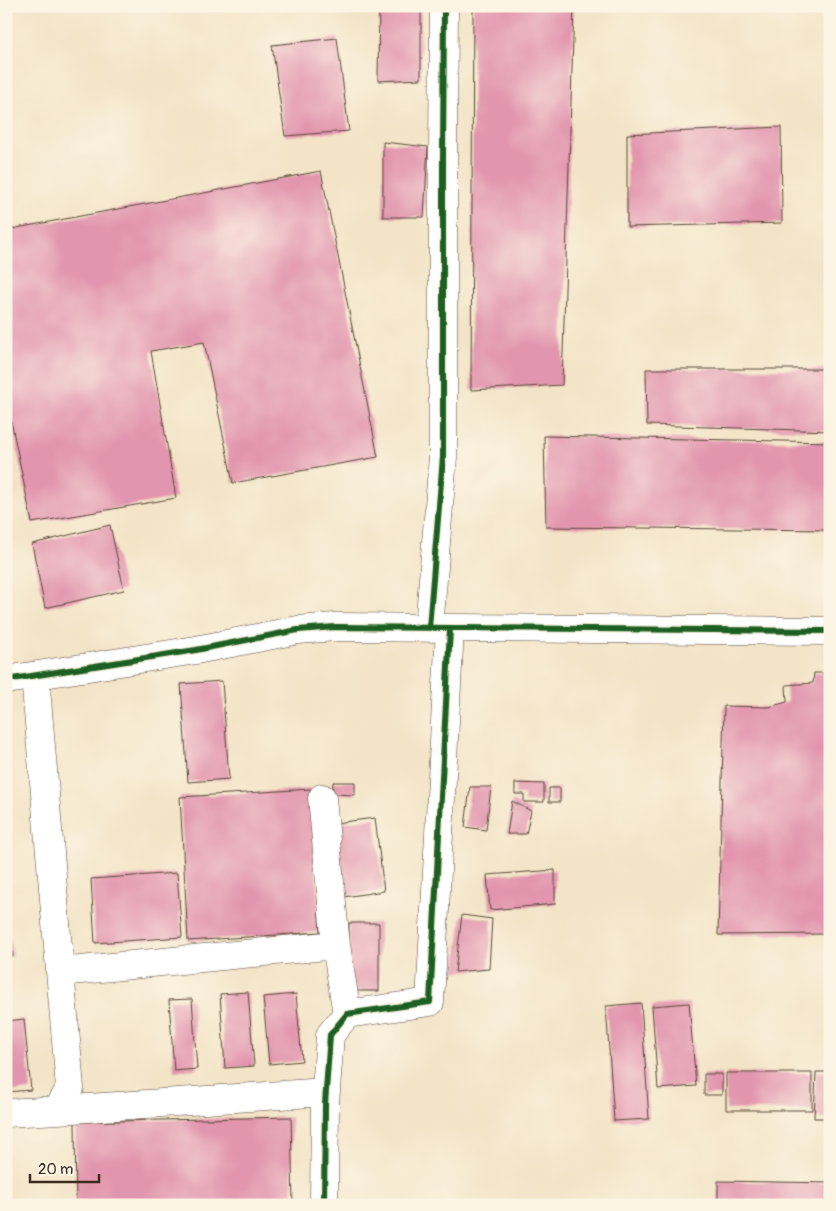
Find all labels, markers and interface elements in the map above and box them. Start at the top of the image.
scale bar [30,1151,99,1183]
text: 20 m [38,1160,73,1179]

